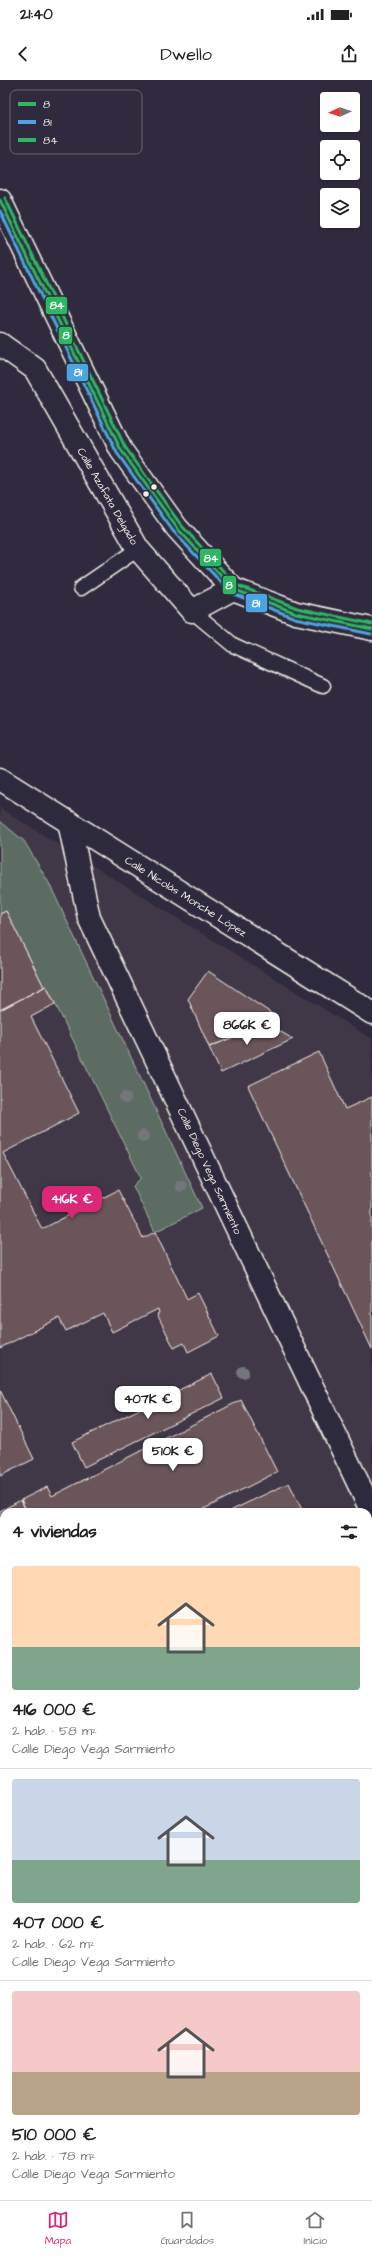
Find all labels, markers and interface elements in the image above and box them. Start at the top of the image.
text: 21:40 [20,4,53,25]
text: Dwello [160,42,212,67]
icon: back [12,43,34,65]
icon: share [338,43,360,65]
legend [10,90,142,154]
north arrow [320,92,360,132]
map controls [320,92,360,228]
text: 8 [43,97,50,112]
text: 81 [43,115,52,130]
text: 84 [43,133,58,148]
button: locate [320,140,360,180]
button: layers [320,188,360,228]
line badge: 84 [45,296,68,315]
text: 84 [50,298,65,313]
line badge: 8 [58,326,73,345]
text: 8 [62,328,70,343]
line badge: 81 [66,363,89,382]
text: 81 [74,365,83,380]
street label: Calle Azafata Delgado [73,445,142,549]
unlabelled marker [149,482,159,492]
unlabelled marker [141,489,151,499]
line badge: 84 [199,548,222,567]
text: 84 [204,551,219,566]
line badge: 8 [222,575,237,595]
text: 8 [225,578,233,593]
line badge: 81 [245,593,268,613]
text: 81 [252,596,261,611]
street label: Calle Nicolás Monche López [122,853,250,940]
pin: 866K € [214,1012,280,1046]
text: 866K € [223,1016,271,1034]
street label: Calle Diego Vega Sarmiento [173,1106,246,1238]
pin: 416K € [39,1186,105,1220]
text: 416K € [51,1190,93,1208]
pin: 407K € [115,1386,181,1420]
text: 407K € [124,1390,172,1408]
pin: 510K € [140,1438,206,1472]
text: 510K € [152,1442,194,1460]
text: 4 viviendas [12,1520,97,1544]
icon: filters [338,1521,360,1543]
icon: home [150,1592,222,1664]
text: 416 000 € [12,1698,96,1722]
text: 2 hab. · 58 m² [12,1722,97,1740]
text: Calle Diego Vega Sarmiento [12,1740,175,1758]
icon: home [150,1805,222,1877]
text: 407 000 € [12,1911,104,1935]
text: 2 hab. · 62 m² [12,1935,95,1953]
text: Calle Diego Vega Sarmiento [12,1953,175,1971]
icon: home [150,2017,222,2089]
text: 510 000 € [12,2123,96,2147]
text: 2 hab. · 78 m² [12,2147,96,2165]
text: Calle Diego Vega Sarmiento [12,2165,175,2183]
tab: Mapa [45,2209,71,2248]
tab: Guardados [161,2209,214,2248]
tab: Inicio [304,2209,327,2248]

